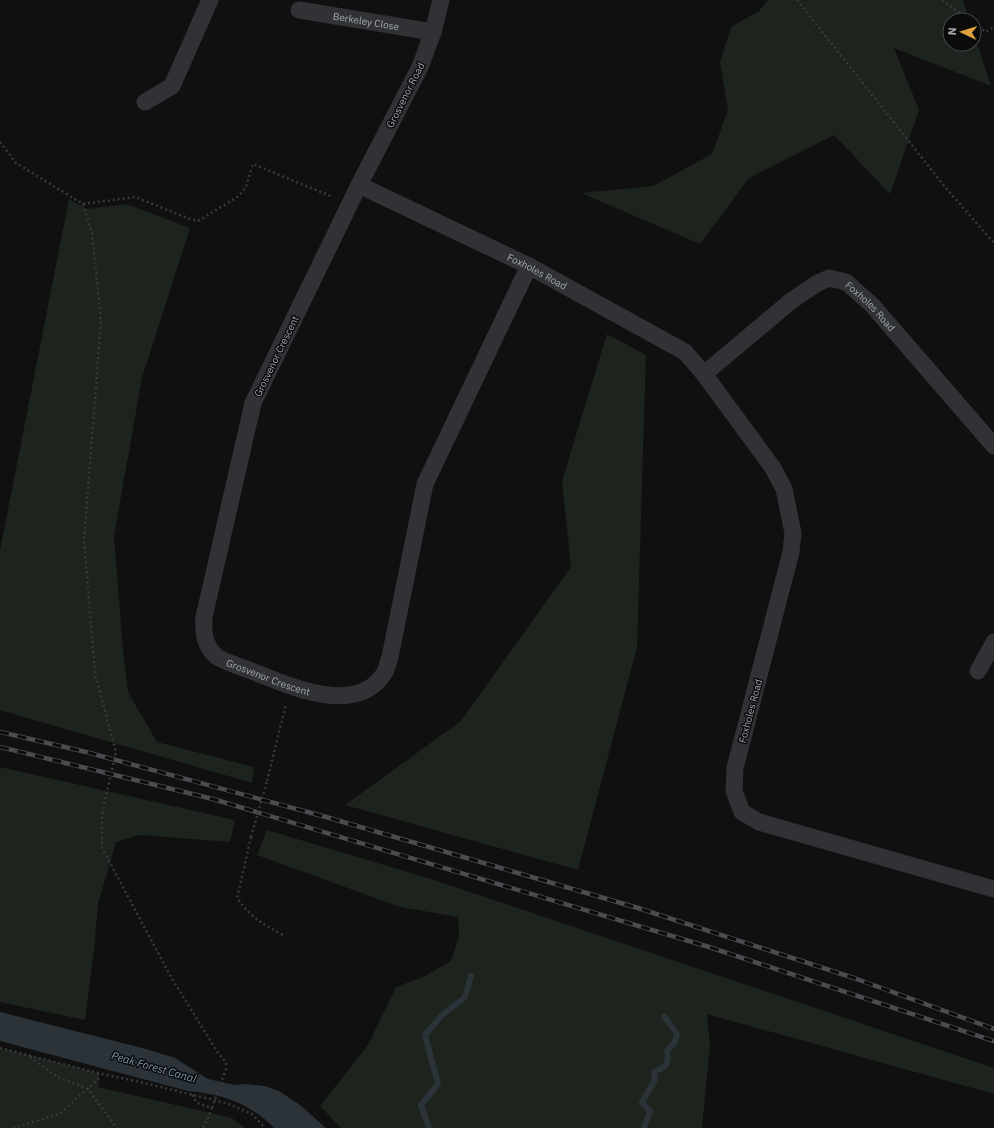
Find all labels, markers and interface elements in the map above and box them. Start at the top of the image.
street label: Berkeley Close [332,10,401,33]
north arrow [942,12,982,52]
text: N [945,27,959,36]
street label: Grosvenor Road [383,60,427,130]
street label: Foxholes Road [505,251,569,293]
street label: Foxholes Road [843,279,898,334]
street label: Grosvenor Crescent [251,313,302,399]
street label: Grosvenor Crescent [224,656,312,699]
street label: Foxholes Road [736,678,765,744]
water label: Peak Forest Canal [110,1048,198,1086]

